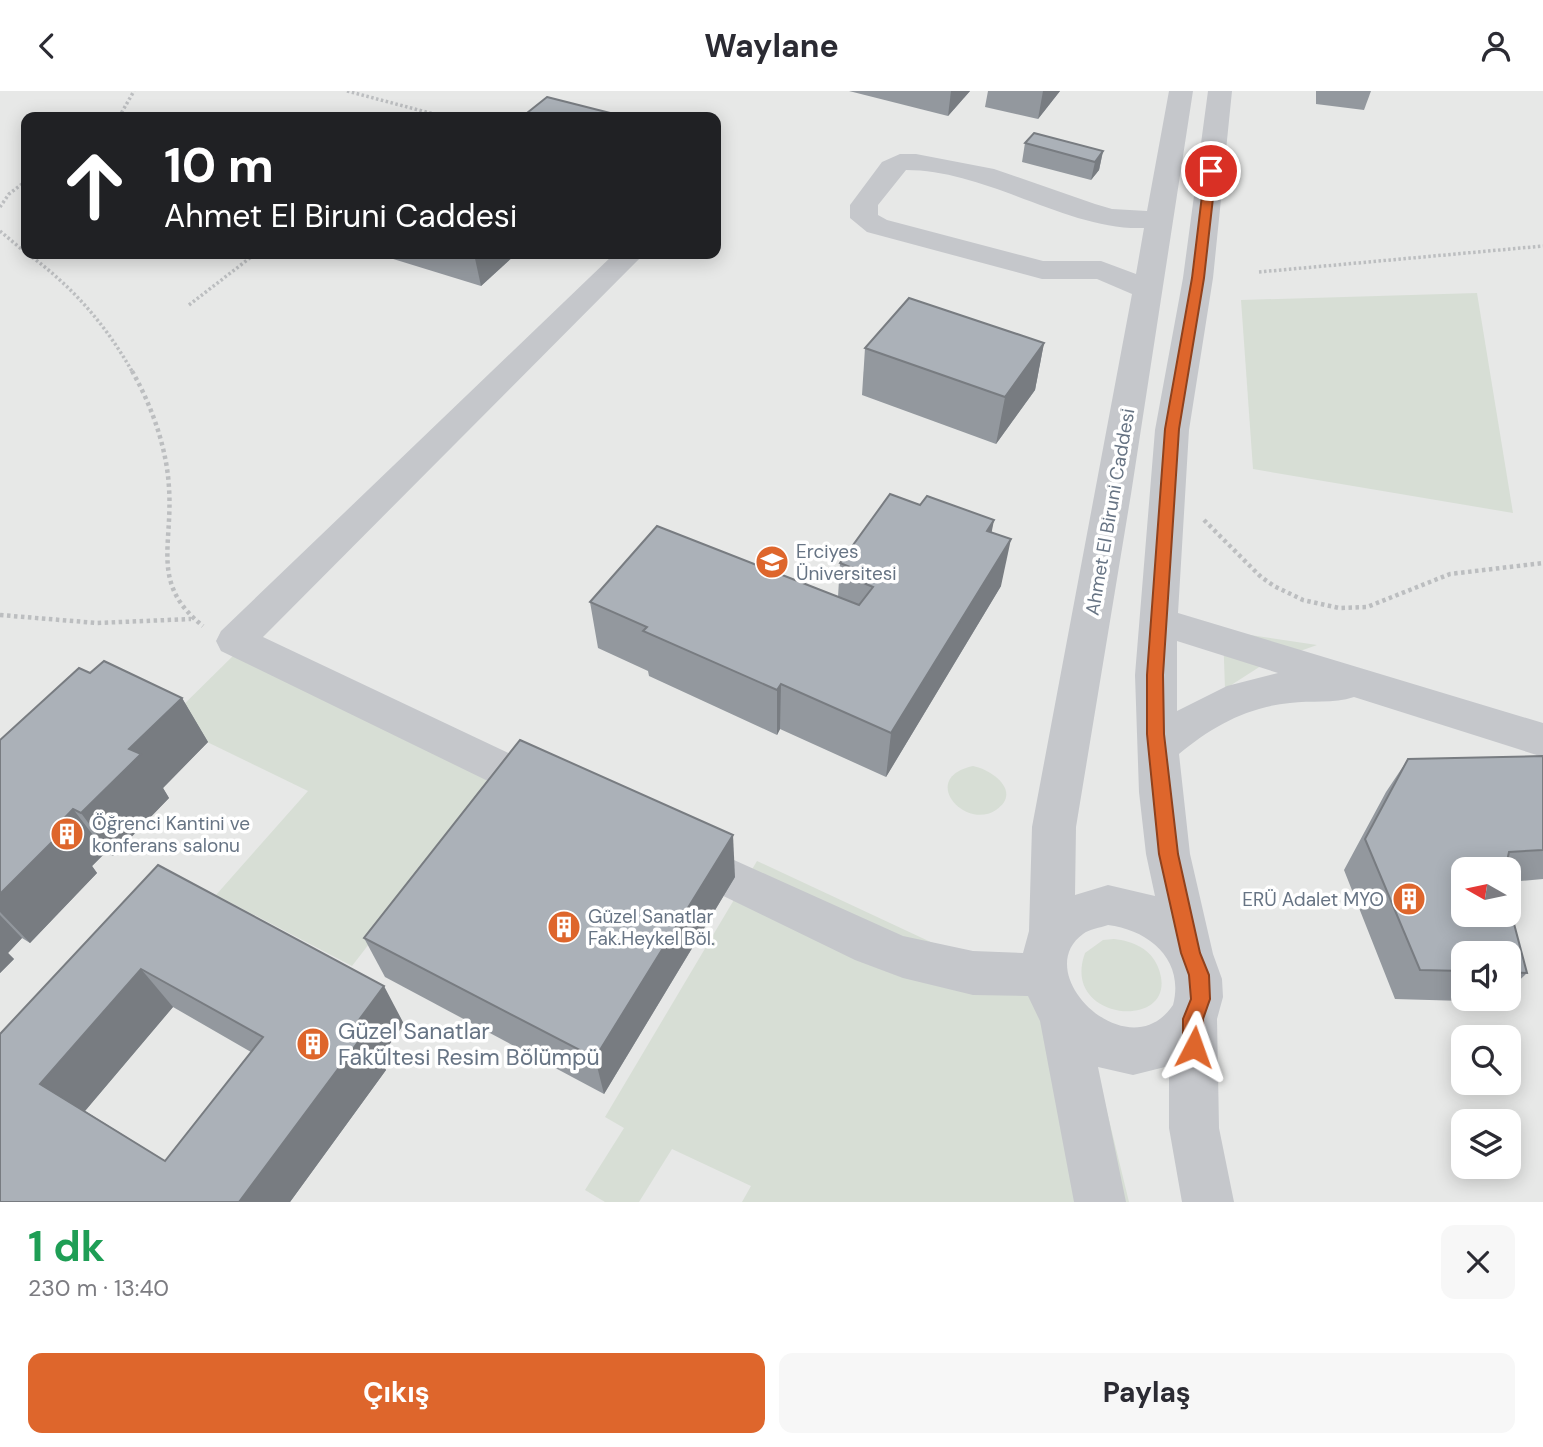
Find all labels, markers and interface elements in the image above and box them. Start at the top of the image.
text: Waylane [704,25,839,67]
icon: back [28,27,66,65]
icon: person [1477,27,1515,65]
text: 10 m [164,133,274,197]
icon: ahead [49,140,140,231]
pin [1181,141,1241,201]
icon: arrive [1192,152,1230,190]
text: Ahmet El Biruni Caddesi [164,195,517,237]
street label: Ahmet El Biruni Caddesi [1079,407,1141,617]
place label: Erciyes Üniversitesi [796,539,896,586]
school or university icon: Erciyes Üniversitesi [753,543,791,581]
place label: Öğrenci Kantini ve konferans salonu [92,811,250,858]
building icon: Öğrenci Kantini ve konferans salonu [48,815,86,853]
north arrow [1451,857,1521,927]
map controls [1451,857,1521,1179]
building icon: ERÜ Adalet MYO [1390,880,1428,918]
place label: ERÜ Adalet MYO [1242,887,1384,912]
place label: Güzel Sanatlar Fak.Heykel Böl. [588,904,715,951]
building icon: Güzel Sanatlar Fak.Heykel Böl. [545,908,583,946]
button: sound [1451,941,1521,1011]
position arrow [1157,1010,1231,1084]
place label: Güzel Sanatlar Fakültesi Resim Bölümpü [338,1016,600,1072]
building icon: Güzel Sanatlar Fakültesi Resim Bölümpü [294,1025,332,1063]
button: search [1451,1025,1521,1095]
button: layers [1451,1109,1521,1179]
text: 1 dk [28,1219,105,1274]
button: close [1441,1225,1515,1299]
text: 230 m · 13:40 [28,1273,169,1303]
button: Çıkış [28,1353,765,1433]
button: Paylaş [779,1353,1515,1433]

